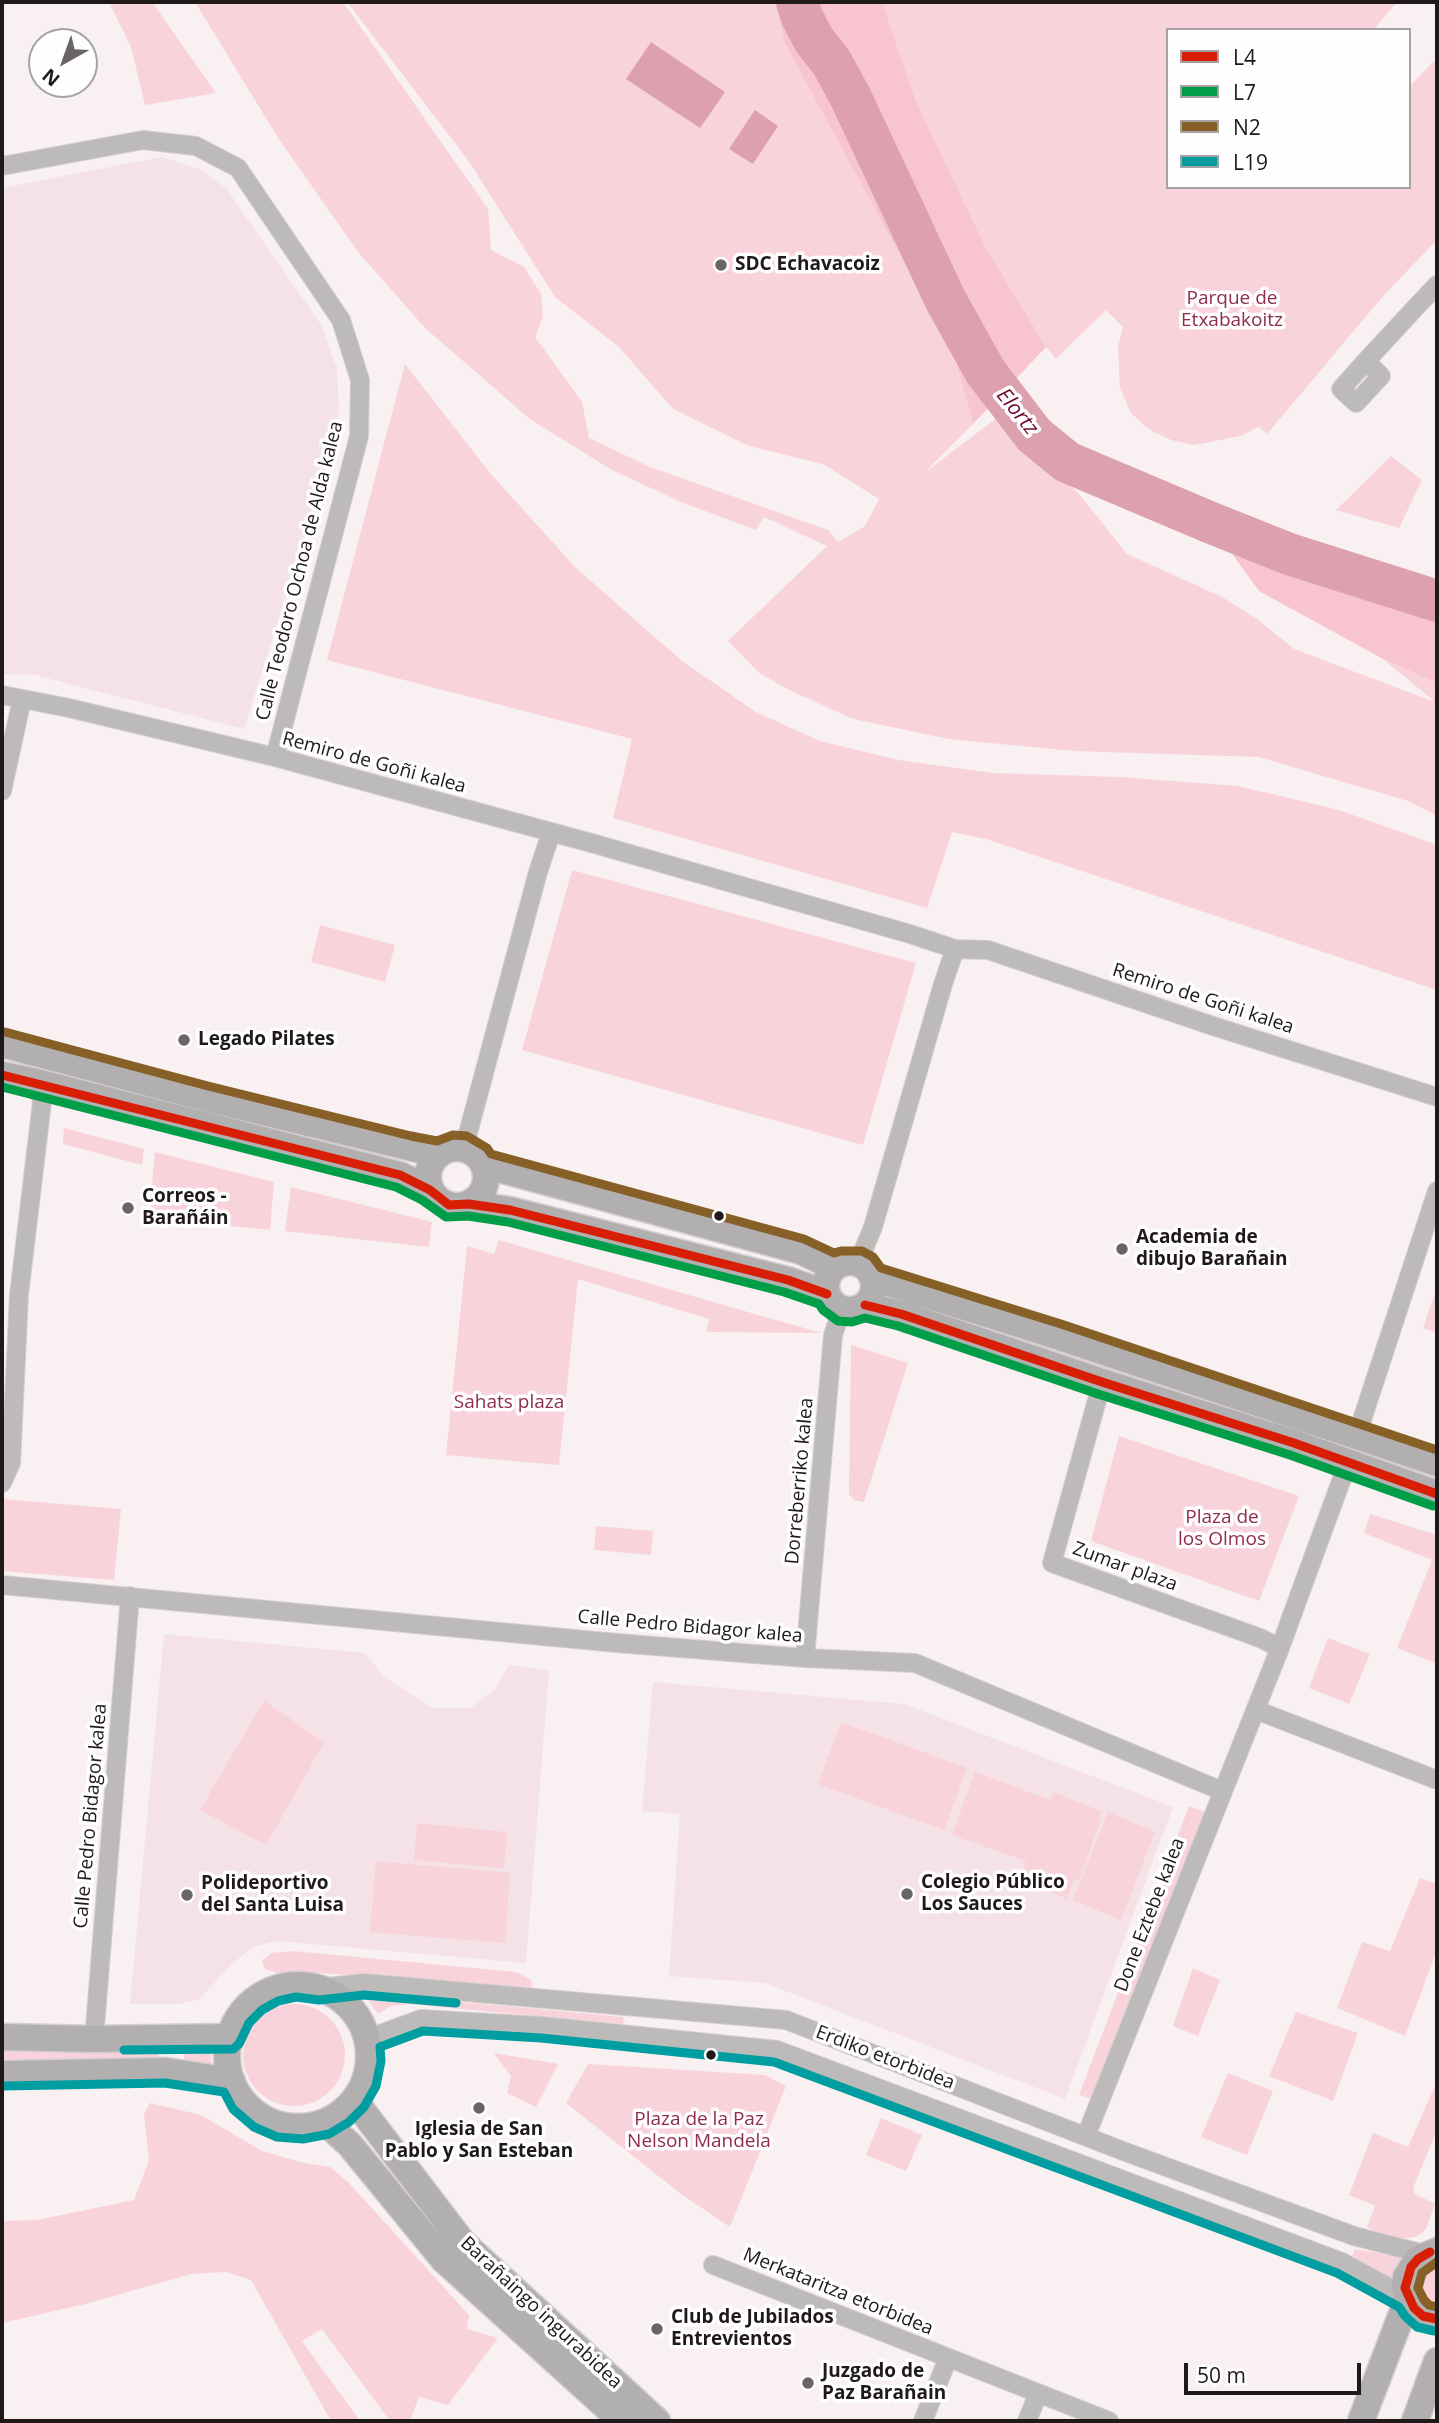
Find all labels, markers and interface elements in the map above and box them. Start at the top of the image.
north arrow [28,28,98,98]
legend [1166,28,1411,189]
text: L4 [1233,43,1256,71]
text: N [37,63,65,92]
text: L7 [1233,78,1256,106]
text: N2 [1233,113,1261,141]
text: L19 [1233,148,1268,176]
place label: SDC Echavacoiz [735,254,880,276]
marker: SDC Echavacoiz [713,257,729,273]
park label: Parque de Etxabakoitz [1181,288,1283,332]
water label: Elortz [991,384,1043,440]
street label: Calle Teodoro Ochoa de Alda kalea [252,419,348,723]
street label: Remiro de Goñi kalea [280,727,468,799]
street label: Remiro de Goñi kalea [1109,959,1297,1039]
place label: Legado Pilates [198,1029,335,1051]
marker: Legado Pilates [176,1032,192,1048]
place label: Correos - Barañáin [142,1186,229,1230]
marker: Correos - Barañáin [120,1200,136,1216]
unlabelled marker [712,1209,726,1223]
place label: Academia de dibujo Barañain [1136,1227,1287,1271]
marker: Academia de dibujo Barañain [1114,1241,1130,1257]
park label: Sahats plaza [454,1392,564,1414]
street label: Dorreberriko kalea [781,1397,819,1565]
park label: Plaza de los Olmos [1178,1507,1266,1551]
street label: Zumar plaza [1070,1538,1180,1596]
street label: Calle Pedro Bidagor kalea [577,1606,803,1648]
street label: Calle Pedro Bidagor kalea [70,1703,112,1929]
street label: Done Eztebe kalea [1110,1835,1190,1995]
place label: Colegio Público Los Sauces [921,1872,1065,1916]
place label: Polideportivo del Santa Luisa [201,1873,344,1917]
marker: Colegio Público Los Sauces [899,1886,915,1902]
marker: Polideportivo del Santa Luisa [179,1887,195,1903]
street label: Erdiko etorbidea [812,2021,958,2095]
unlabelled marker [704,2048,718,2062]
marker: Iglesia de San Pablo y San Esteban [471,2100,487,2116]
park label: Plaza de la Paz Nelson Mandela [627,2109,771,2153]
place label: Iglesia de San Pablo y San Esteban [385,2119,573,2163]
street label: Barañaingo ingurabidea [456,2232,626,2394]
street label: Merkataritza etorbidea [740,2243,936,2341]
place label: Club de Jubilados Entrevientos [671,2307,834,2351]
marker: Club de Jubilados Entrevientos [649,2321,665,2337]
scale bar [1187,2350,1364,2394]
place label: Juzgado de Paz Barañain [822,2361,946,2405]
text: 50 m [1197,2361,1246,2389]
marker: Juzgado de Paz Barañain [800,2375,816,2391]

